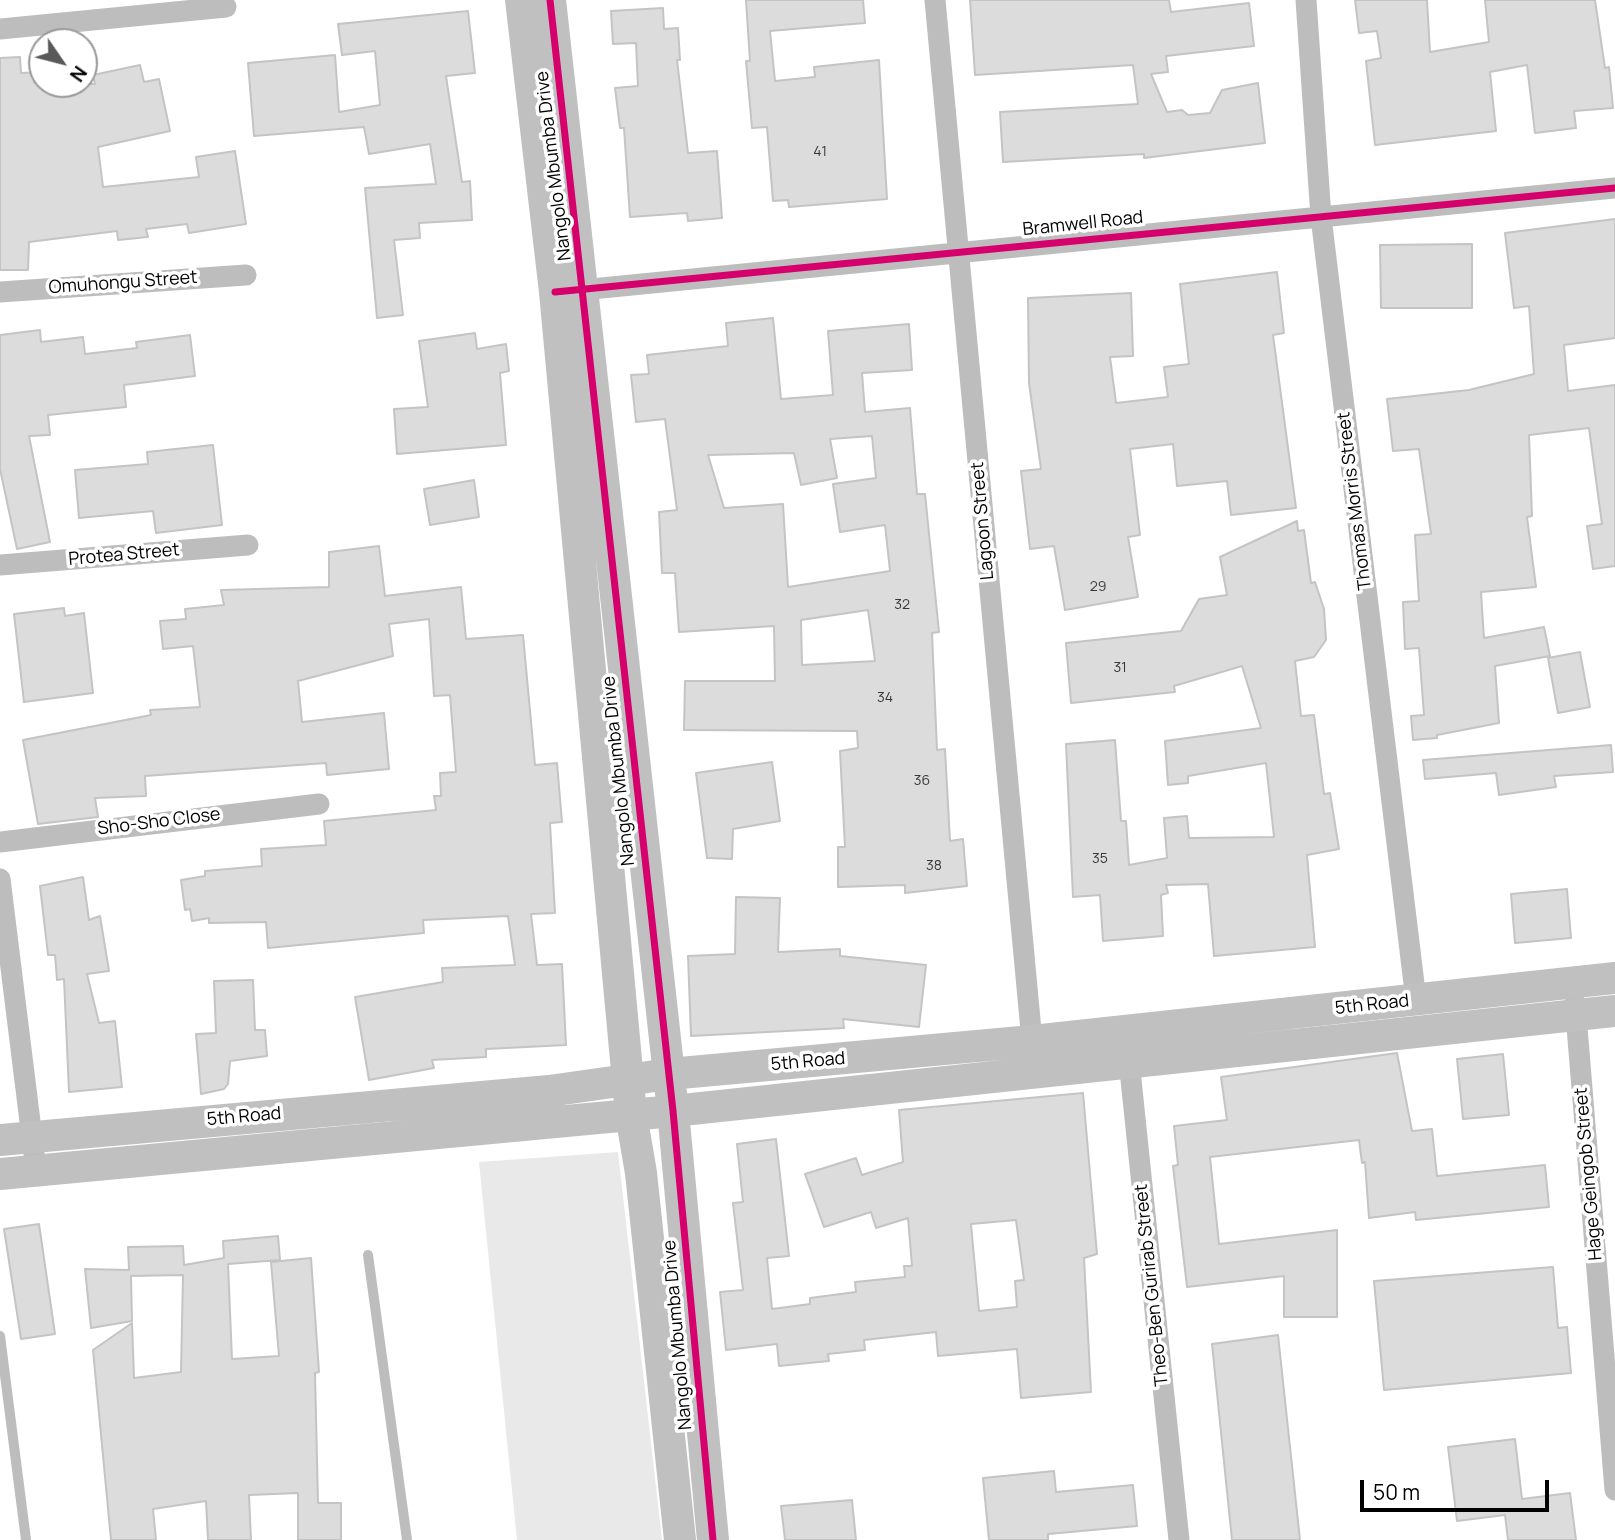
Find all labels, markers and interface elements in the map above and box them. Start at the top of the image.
north arrow [28,28,98,98]
text: N [64,61,93,87]
street label: Nangolo Mbumba Drive [532,70,576,262]
house number: 41 [813,144,827,160]
street label: Bramwell Road [1022,207,1144,241]
street label: Omuhongu Street [48,267,198,299]
street label: Thomas Morris Street [1333,411,1377,591]
street label: Lagoon Street [967,461,999,581]
street label: Protea Street [68,539,180,571]
house number: 29 [1090,579,1106,595]
house number: 32 [894,597,910,613]
house number: 31 [1113,660,1127,676]
street label: Nangolo Mbumba Drive [598,675,640,867]
house number: 34 [877,690,893,706]
house number: 36 [914,773,930,789]
street label: Sho-Sho Close [96,804,222,840]
house number: 35 [1092,851,1108,867]
house number: 38 [926,858,942,874]
street label: 5th Road [1334,990,1410,1020]
street label: 5th Road [770,1048,846,1076]
street label: Hage Geingob Street [1571,1087,1607,1261]
street label: 5th Road [206,1103,282,1131]
street label: Theo-Ben Gurirab Street [1131,1183,1173,1387]
street label: Nangolo Mbumba Drive [659,1239,697,1431]
scale bar [1363,1466,1552,1510]
text: 50 m [1373,1478,1420,1506]

